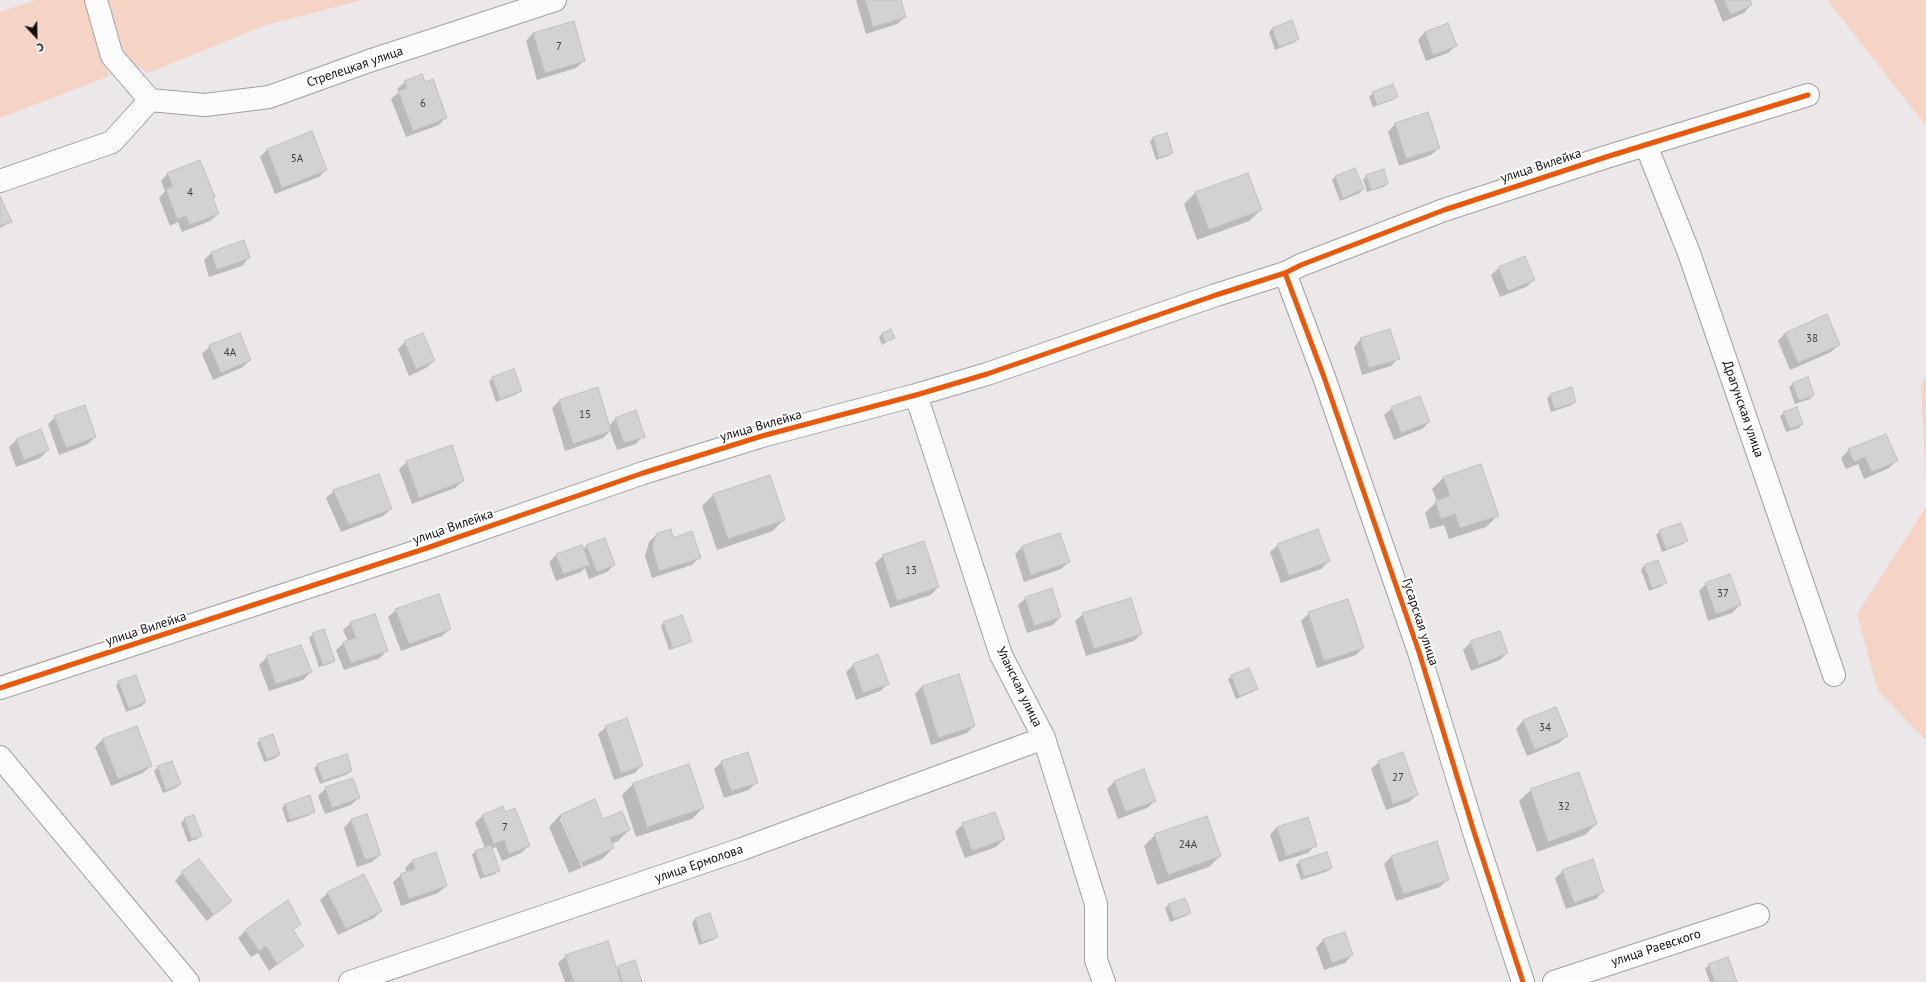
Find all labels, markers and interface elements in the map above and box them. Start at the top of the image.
north arrow [16,16,56,56]
text: С [35,39,46,55]
house number: 7 [556,40,562,54]
street label: Стрелецкая улица [305,43,405,91]
house number: 6 [420,97,426,111]
street label: улица Вилейка [1499,146,1583,186]
house number: 5А [291,152,303,166]
house number: 4 [187,186,193,200]
house number: 38 [1806,332,1818,346]
house number: 4А [224,346,236,360]
street label: Драгунская улица [1719,359,1767,459]
street label: улица Вилейка [718,407,804,445]
house number: 15 [579,408,591,422]
street label: улица Вилейка [411,506,495,548]
house number: 13 [905,564,917,578]
street label: Гусарская улица [1399,576,1441,668]
house number: 37 [1717,587,1729,601]
street label: улица Вилейка [104,609,188,649]
street label: Уланская улица [993,644,1045,730]
house number: 34 [1539,721,1551,735]
house number: 27 [1392,771,1404,785]
house number: 32 [1558,800,1570,814]
house number: 7 [502,821,508,835]
house number: 24А [1179,838,1197,852]
street label: улица Ермолова [653,842,745,886]
street label: улица Раевского [1609,926,1703,970]

